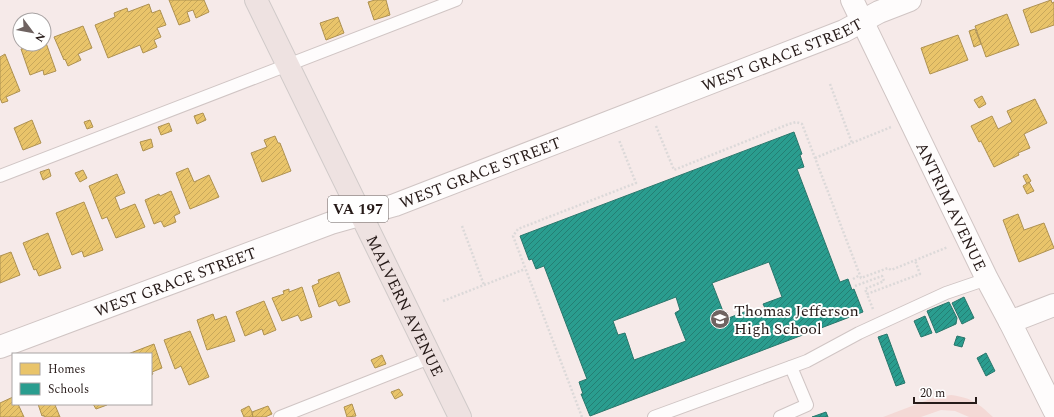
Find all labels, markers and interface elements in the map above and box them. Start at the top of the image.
north arrow [12,12,52,52]
street label: WEST GRACE STREET [698,12,867,98]
text: N [30,29,50,45]
street label: WEST GRACE STREET [396,131,565,215]
street label: ANTRIM AVENUE [909,138,992,275]
road number: VA 197 [328,196,388,222]
street label: MALVERN AVENUE [360,231,449,381]
street label: WEST GRACE STREET [91,241,260,324]
place label: Thomas Jefferson High School [734,299,859,341]
school or university icon: Thomas Jefferson High School [709,308,731,330]
legend [12,353,152,405]
text: Homes [48,360,86,379]
scale bar [914,379,976,405]
text: Schools [48,380,89,399]
text: 20 m [920,384,945,403]

